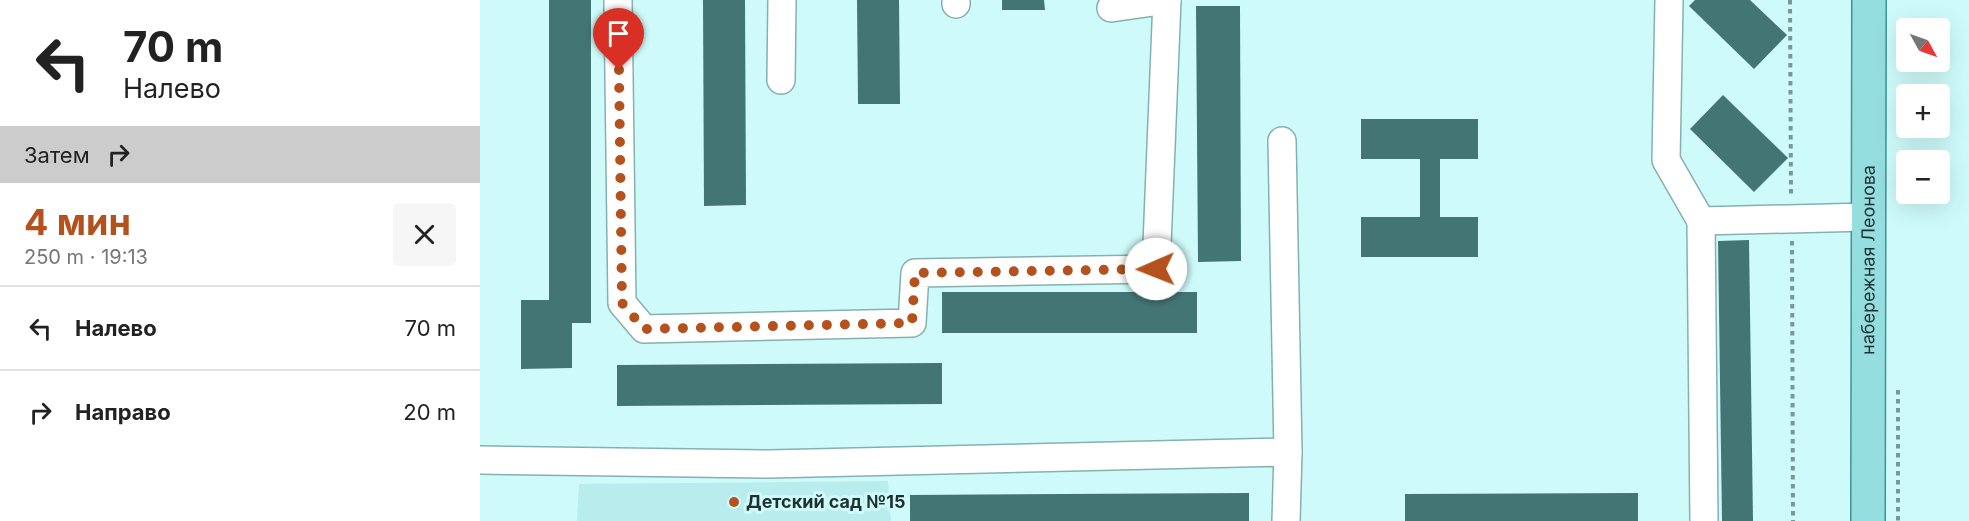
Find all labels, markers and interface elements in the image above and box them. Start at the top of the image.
pin [593,8,644,70]
icon: arrive [602,17,635,50]
north arrow [1896,18,1950,72]
map controls [1896,18,1950,204]
text: 70 m [123,21,223,72]
icon: left [24,24,102,102]
text: Налево [123,72,221,105]
button: + [1896,84,1950,138]
icon: right [102,138,135,171]
text: Затем [24,142,90,168]
button: − [1896,150,1950,204]
street label: набережная Леонова [1857,165,1879,355]
text: 4 мин [24,200,131,244]
button: close [393,203,456,266]
position arrow [1124,237,1188,301]
text: 250 m · 19:13 [24,245,148,269]
icon: left [24,312,57,345]
text: Налево [75,315,157,341]
text: 70 m [405,315,456,341]
icon: right [24,396,57,429]
text: Направо [75,399,171,425]
text: 20 m [403,399,456,425]
place label: Детский сад №15 [746,491,905,512]
marker: Детский сад №15 [727,495,741,509]

